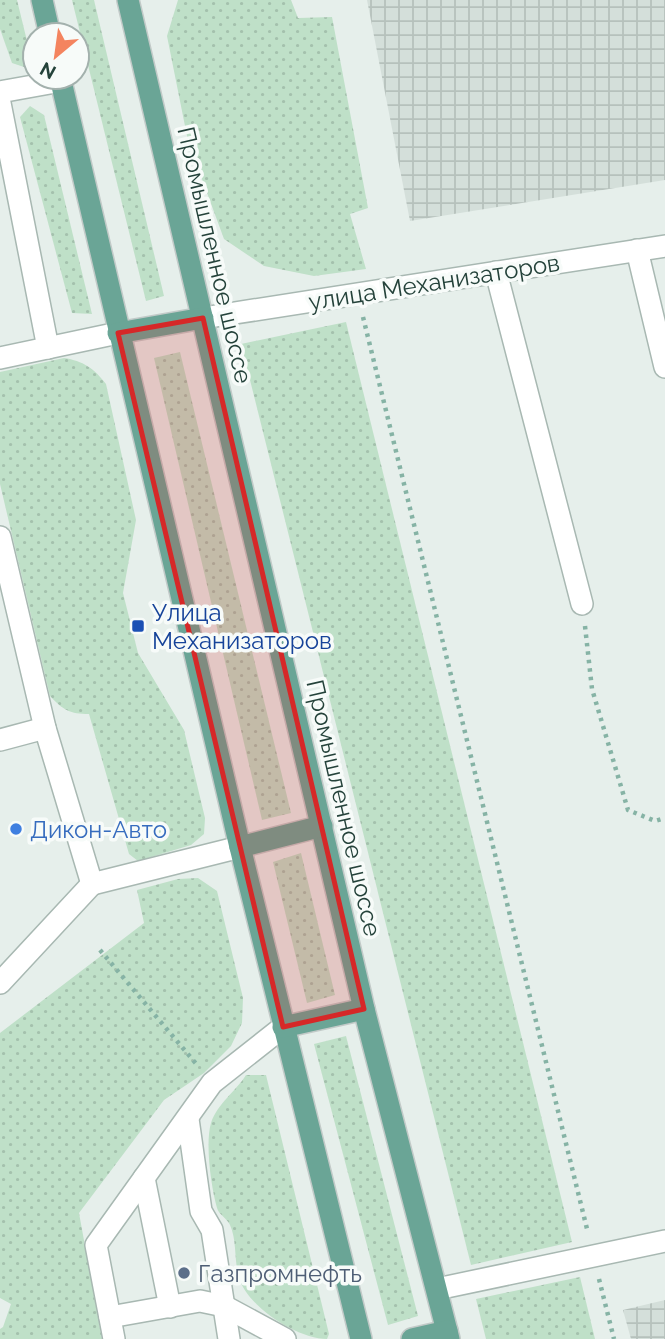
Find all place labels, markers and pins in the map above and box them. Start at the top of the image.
place label: Улица Механизаторов [152,598,332,655]
marker: Улица Механизаторов [130,618,146,634]
place label: Дикон-Авто [30,815,167,844]
marker: Дикон-Авто [8,821,24,837]
place label: Газпромнефть [198,1259,362,1288]
marker: Газпромнефть [176,1265,192,1281]

